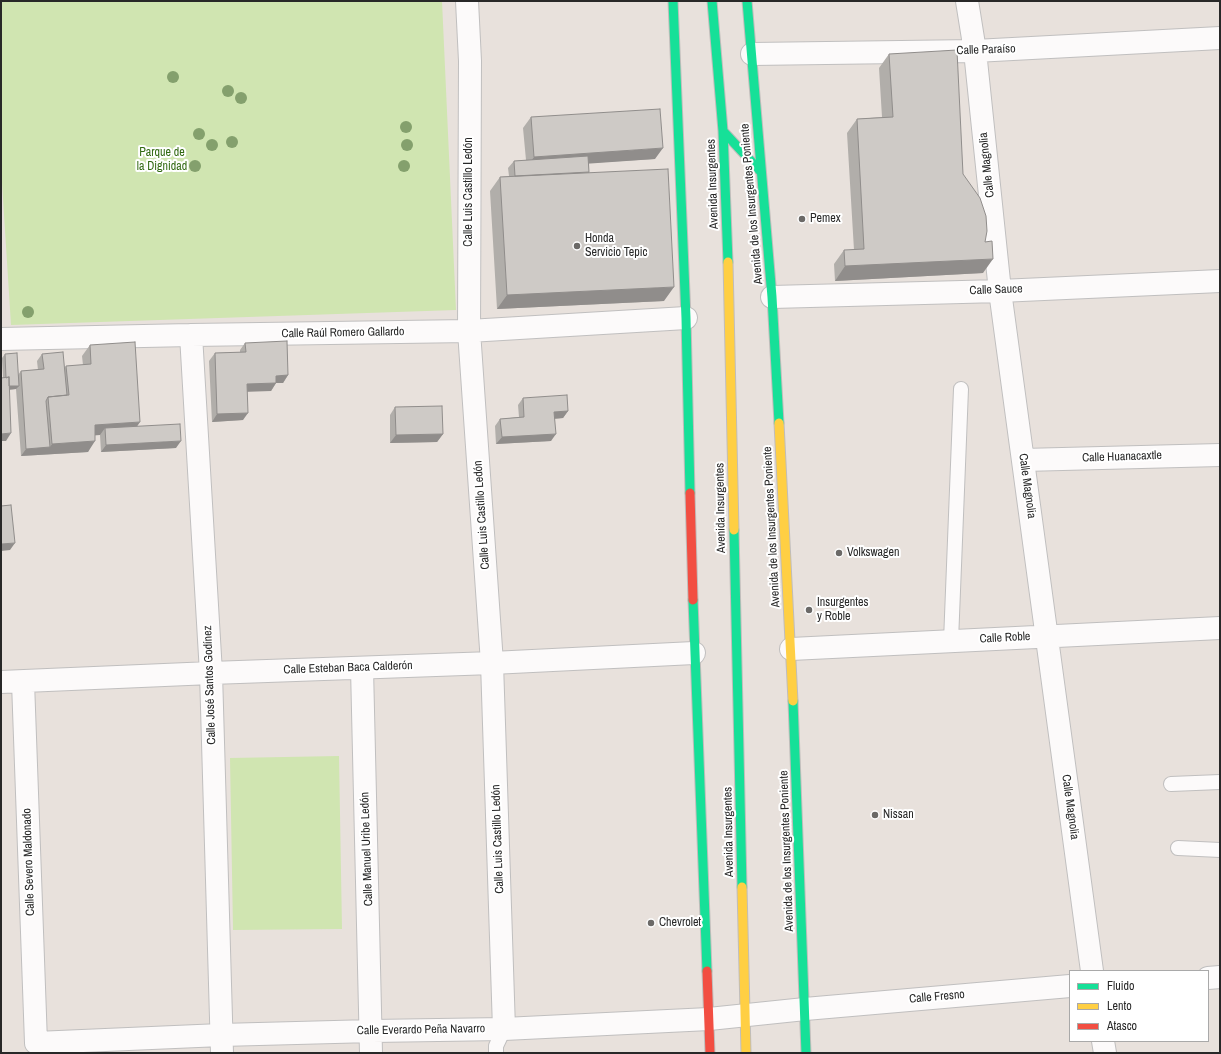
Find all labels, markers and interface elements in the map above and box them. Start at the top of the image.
street label: Calle Paraíso [956,42,1016,58]
street label: Avenida de los Insurgentes Poniente [738,123,766,285]
street label: Calle Magnolia [976,132,998,198]
street label: Calle Luis Castillo Ledón [462,137,476,247]
street label: Avenida Insurgentes [704,139,722,229]
park label: Parque de la Dignidad [137,146,187,174]
place label: Pemex [810,212,841,226]
marker: Pemex [797,214,807,224]
place label: Honda Servicio Tepic [585,232,647,260]
marker: Honda Servicio Tepic [572,241,582,251]
street label: Calle Sauce [969,282,1023,298]
street label: Calle Raúl Romero Gallardo [281,325,405,341]
street label: Avenida de los Insurgentes Poniente [761,446,783,608]
street label: Calle Huanacaxtle [1082,448,1162,466]
street label: Calle Magnolia [1015,453,1039,519]
street label: Calle Luis Castillo Ledón [471,460,493,570]
street label: Avenida Insurgentes [713,463,729,553]
place label: Volkswagen [847,546,900,560]
marker: Volkswagen [834,548,844,558]
place label: Insurgentes y Roble [817,596,868,624]
marker: Insurgentes y Roble [804,605,814,615]
street label: Calle José Santos Godínez [201,625,219,745]
street label: Calle Roble [979,629,1031,647]
street label: Calle Esteban Baca Calderón [283,659,413,677]
street label: Avenida de los Insurgentes Poniente [777,770,797,932]
street label: Calle Magnolia [1058,774,1082,840]
street label: Calle Luis Castillo Ledón [489,784,507,894]
street label: Avenida Insurgentes [721,787,737,877]
street label: Calle Manuel Uribe Ledón [358,792,376,906]
street label: Calle Severo Maldonado [20,808,38,916]
place label: Nissan [883,808,914,822]
marker: Nissan [870,810,880,820]
place label: Chevrolet [659,916,701,930]
marker: Chevrolet [646,918,656,928]
legend [1069,970,1209,1042]
text: Fluido [1107,978,1134,994]
street label: Calle Fresno [909,987,965,1007]
text: Lento [1107,998,1132,1014]
text: Atasco [1107,1018,1137,1034]
street label: Calle Everardo Peña Navarro [357,1022,485,1038]

